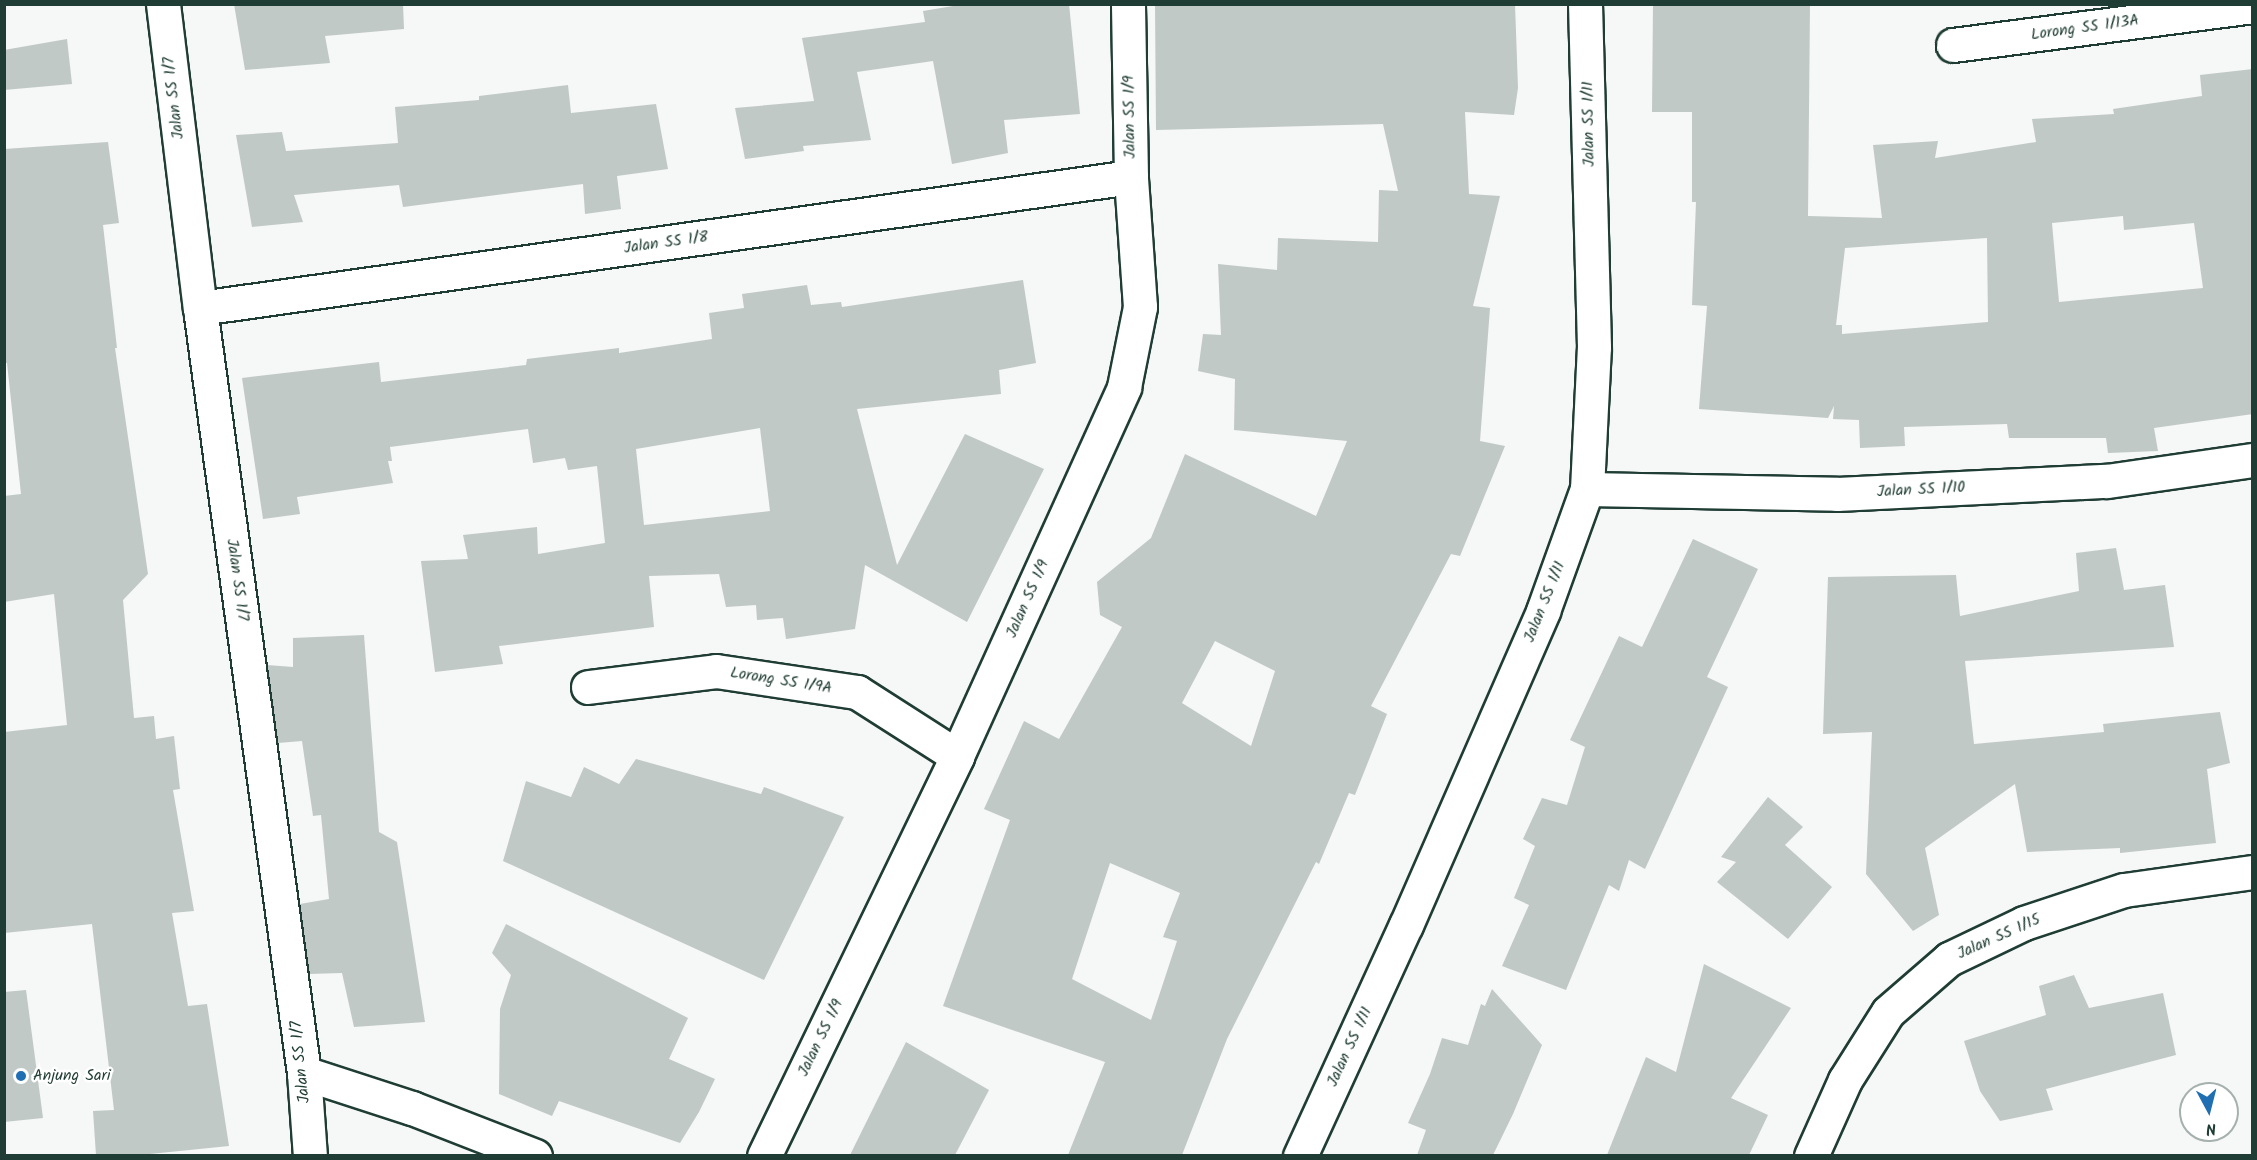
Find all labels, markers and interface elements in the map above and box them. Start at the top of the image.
street label: Lorong SS 1/13A [2030,11,2140,45]
street label: Jalan SS 1/7 [159,56,189,140]
street label: Jalan SS 1/9 [1120,75,1140,159]
street label: Jalan SS 1/11 [1579,81,1599,167]
street label: Jalan SS 1/8 [623,228,709,258]
street label: Jalan SS 1/10 [1876,478,1966,502]
street label: Jalan SS 1/7 [222,538,252,622]
street label: Jalan SS 1/9 [1002,557,1054,641]
street label: Jalan SS 1/11 [1520,559,1570,645]
street label: Lorong SS 1/9A [729,663,833,699]
street label: Jalan SS 1/15 [1954,910,2044,964]
street label: Jalan SS 1/9 [794,996,848,1080]
street label: Jalan SS 1/11 [1323,1004,1377,1090]
street label: Jalan SS 1/7 [287,1020,315,1104]
place label: Anjung Sari [33,1066,111,1086]
marker: Anjung Sari [14,1069,28,1083]
north arrow [2179,1082,2239,1142]
text: N [2204,1115,2218,1141]

